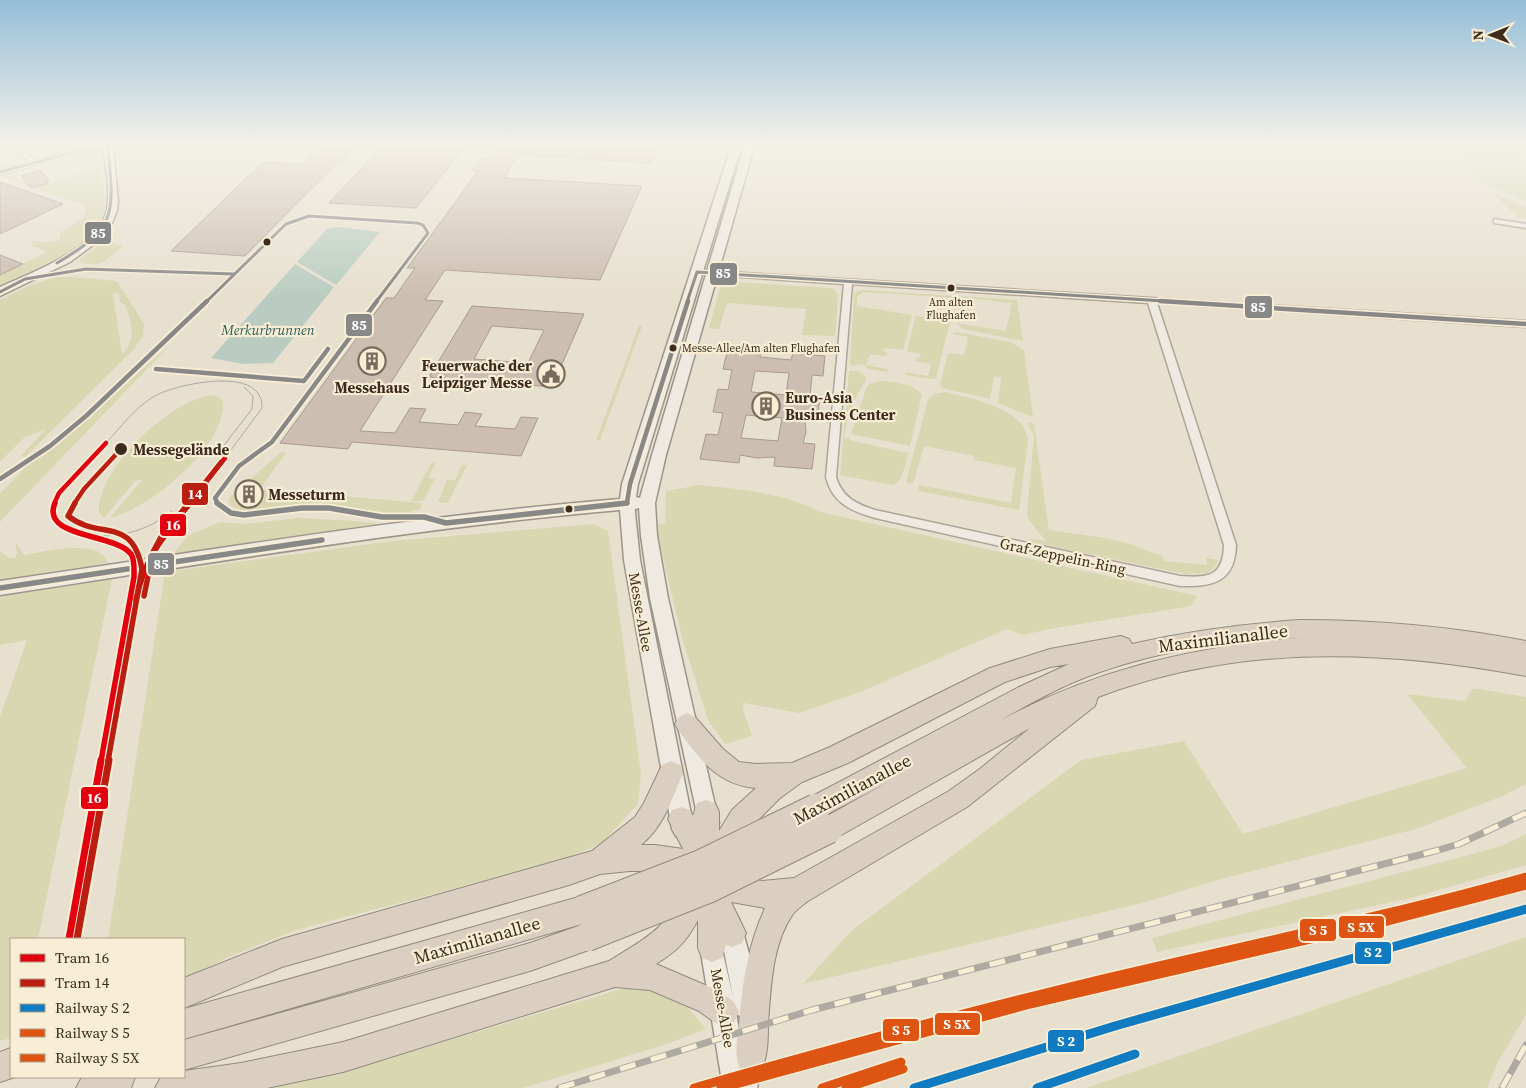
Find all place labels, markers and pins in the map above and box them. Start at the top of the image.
unlabelled marker [262,237,272,247]
marker: Am alten Flughafen [946,283,956,293]
place label: Am alten Flughafen [926,295,976,323]
place label: Messe-Allee/Am alten Flughafen [682,341,841,356]
marker: Messe-Allee/Am alten Flughafen [668,343,678,353]
building icon: Messehaus [357,346,387,376]
place label: Feuerwache der Leipziger Messe [421,355,532,393]
public building icon: Feuerwache der Leipziger Messe [536,359,566,389]
place label: Messehaus [335,377,410,398]
place label: Euro-Asia Business Center [785,387,896,425]
building icon: Euro-Asia Business Center [751,391,781,421]
place label: Messegelände [133,439,230,460]
marker: Messegelände [113,441,129,457]
building icon: Messeturm [234,479,264,509]
place label: Messeturm [268,484,346,505]
unlabelled marker [564,504,574,514]

